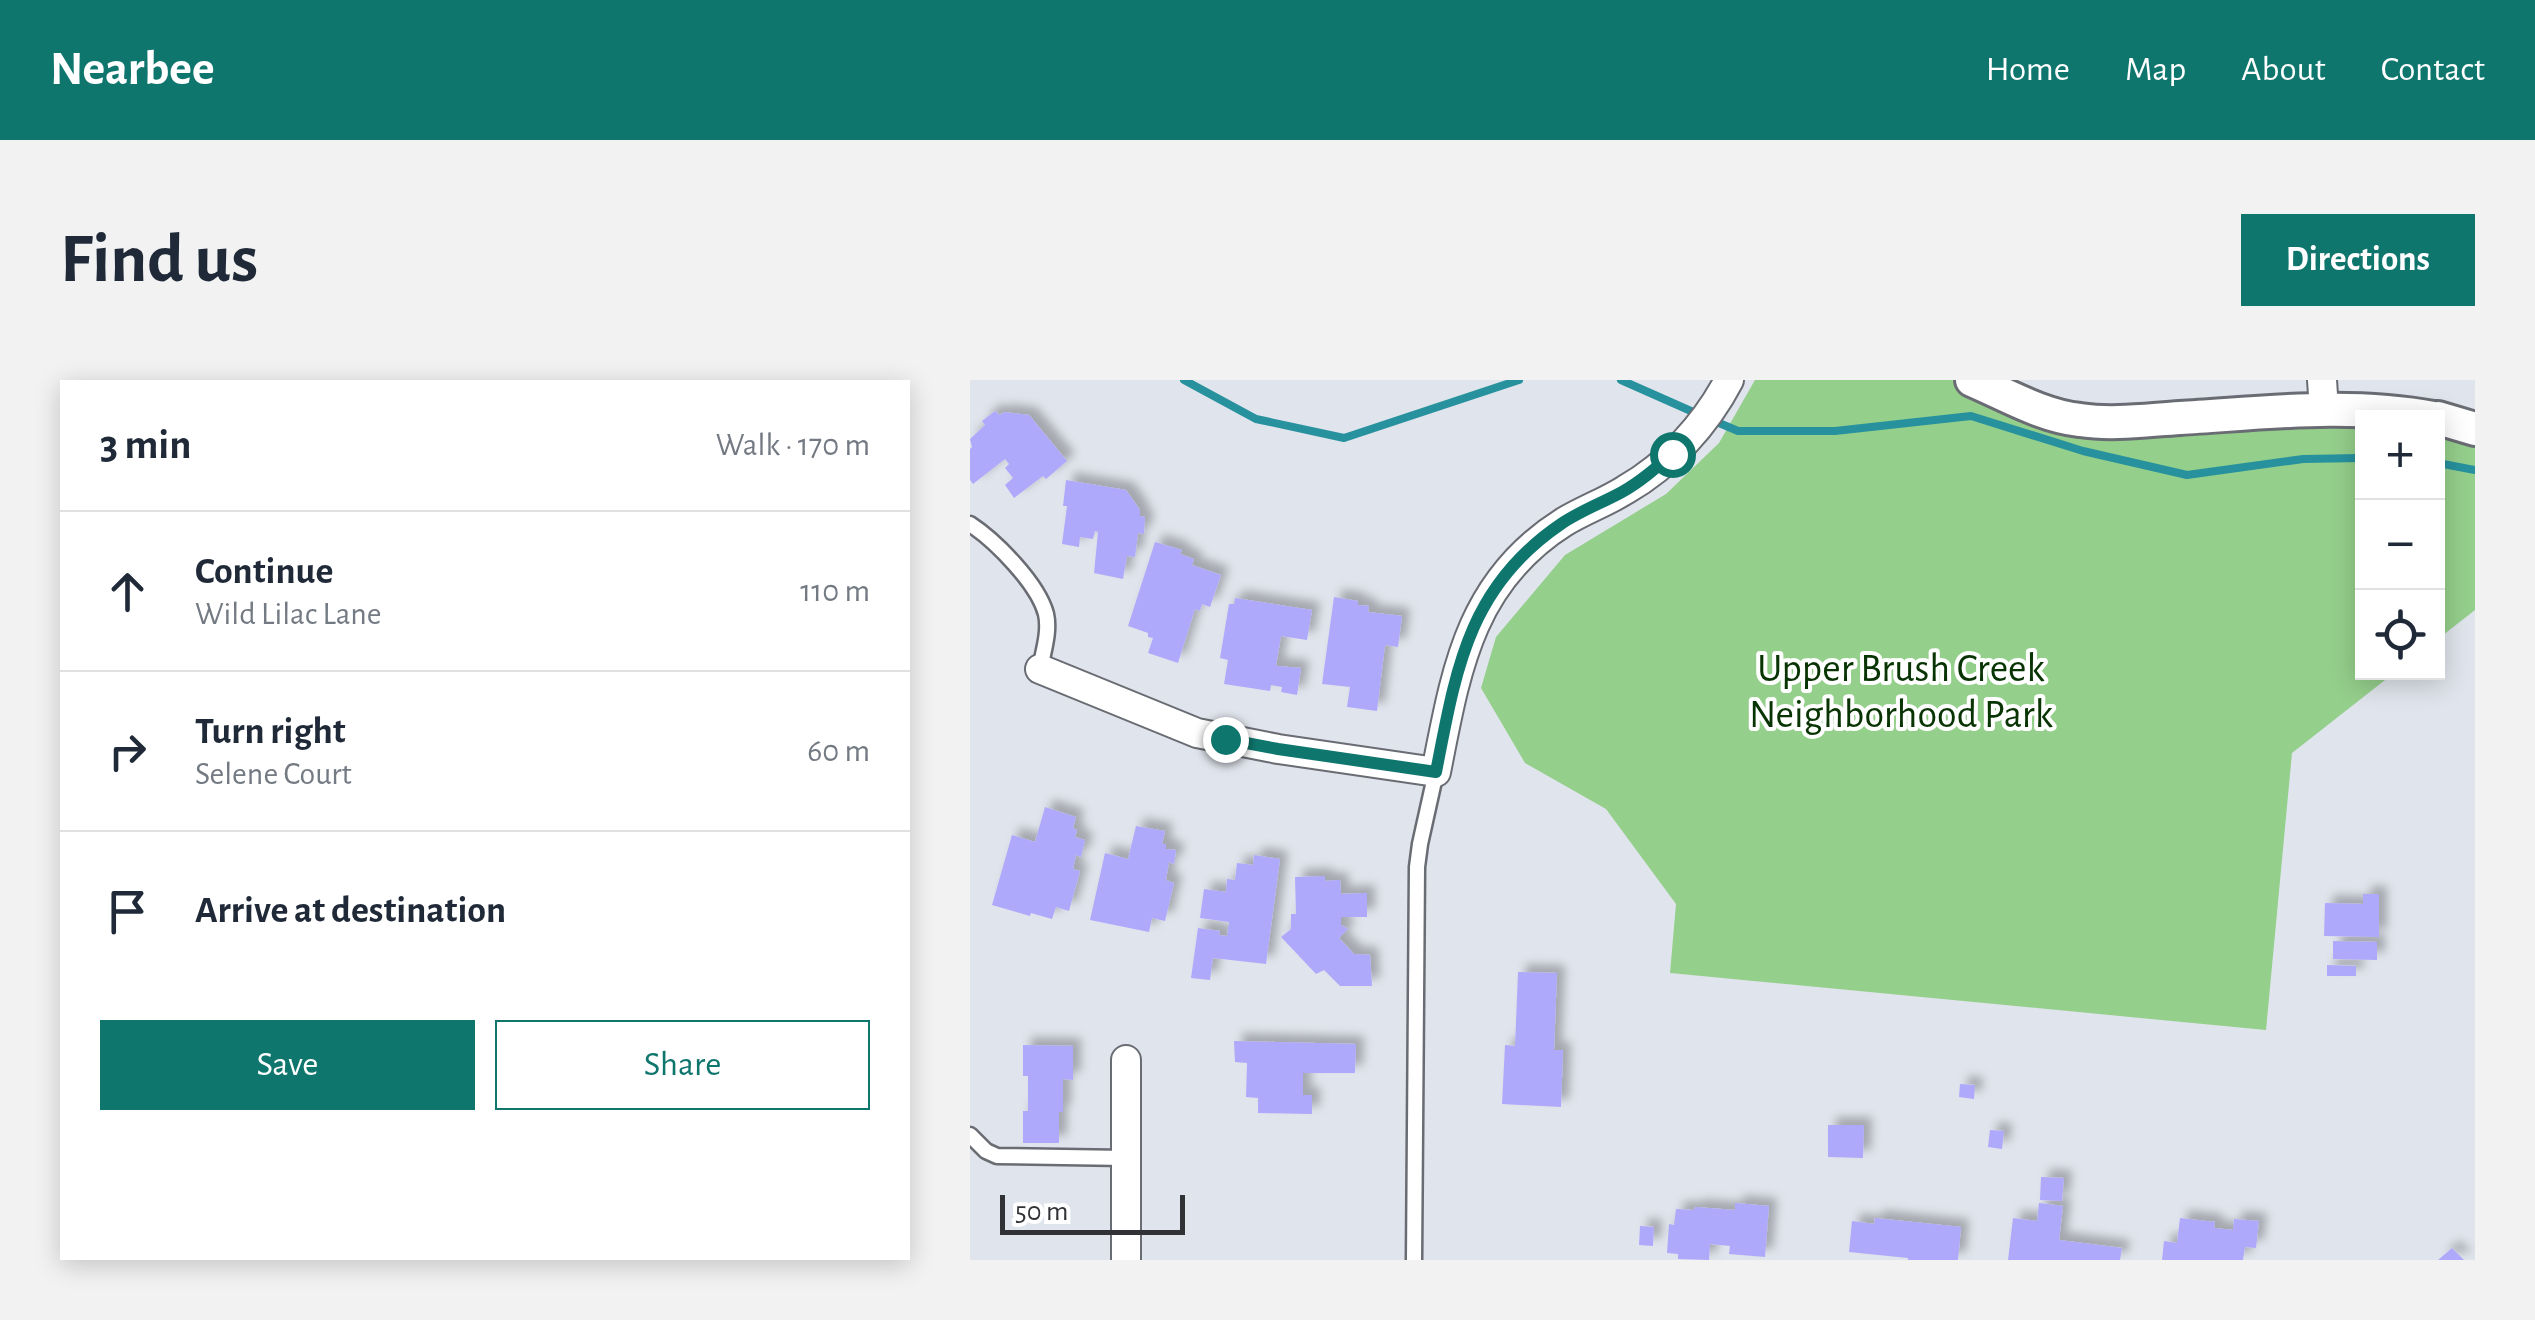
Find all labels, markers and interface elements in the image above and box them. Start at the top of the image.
text: Nearbee [50,46,215,94]
text: Home [1986,52,2070,87]
text: Map [2125,52,2186,87]
text: About [2241,52,2326,87]
text: Contact [2381,52,2485,87]
button: Directions [2241,214,2475,306]
text: Find us [60,225,258,295]
map controls [2355,410,2445,680]
button: + [2355,410,2445,500]
text: 3 min [100,424,192,466]
text: Walk · 170 m [716,429,870,461]
route start [1650,432,1696,478]
button: − [2355,500,2445,590]
text: Continue [195,553,333,591]
icon: ahead [100,564,155,619]
text: 110 m [800,575,870,607]
button: locate [2355,590,2445,680]
text: Wild Lilac Lane [195,598,381,630]
park label: Upper Brush Creek Neighborhood Park [1749,649,2053,735]
text: Turn right [195,713,345,751]
route end [1203,717,1249,763]
icon: right [100,724,155,779]
text: 60 m [807,735,870,767]
text: Selene Court [195,758,352,790]
icon: arrive [100,884,155,939]
text: Arrive at destination [195,892,506,930]
button: Save [100,1020,475,1110]
button: Share [495,1020,870,1110]
scale bar [1000,1190,1185,1234]
text: 50 m [1015,1198,1069,1226]

